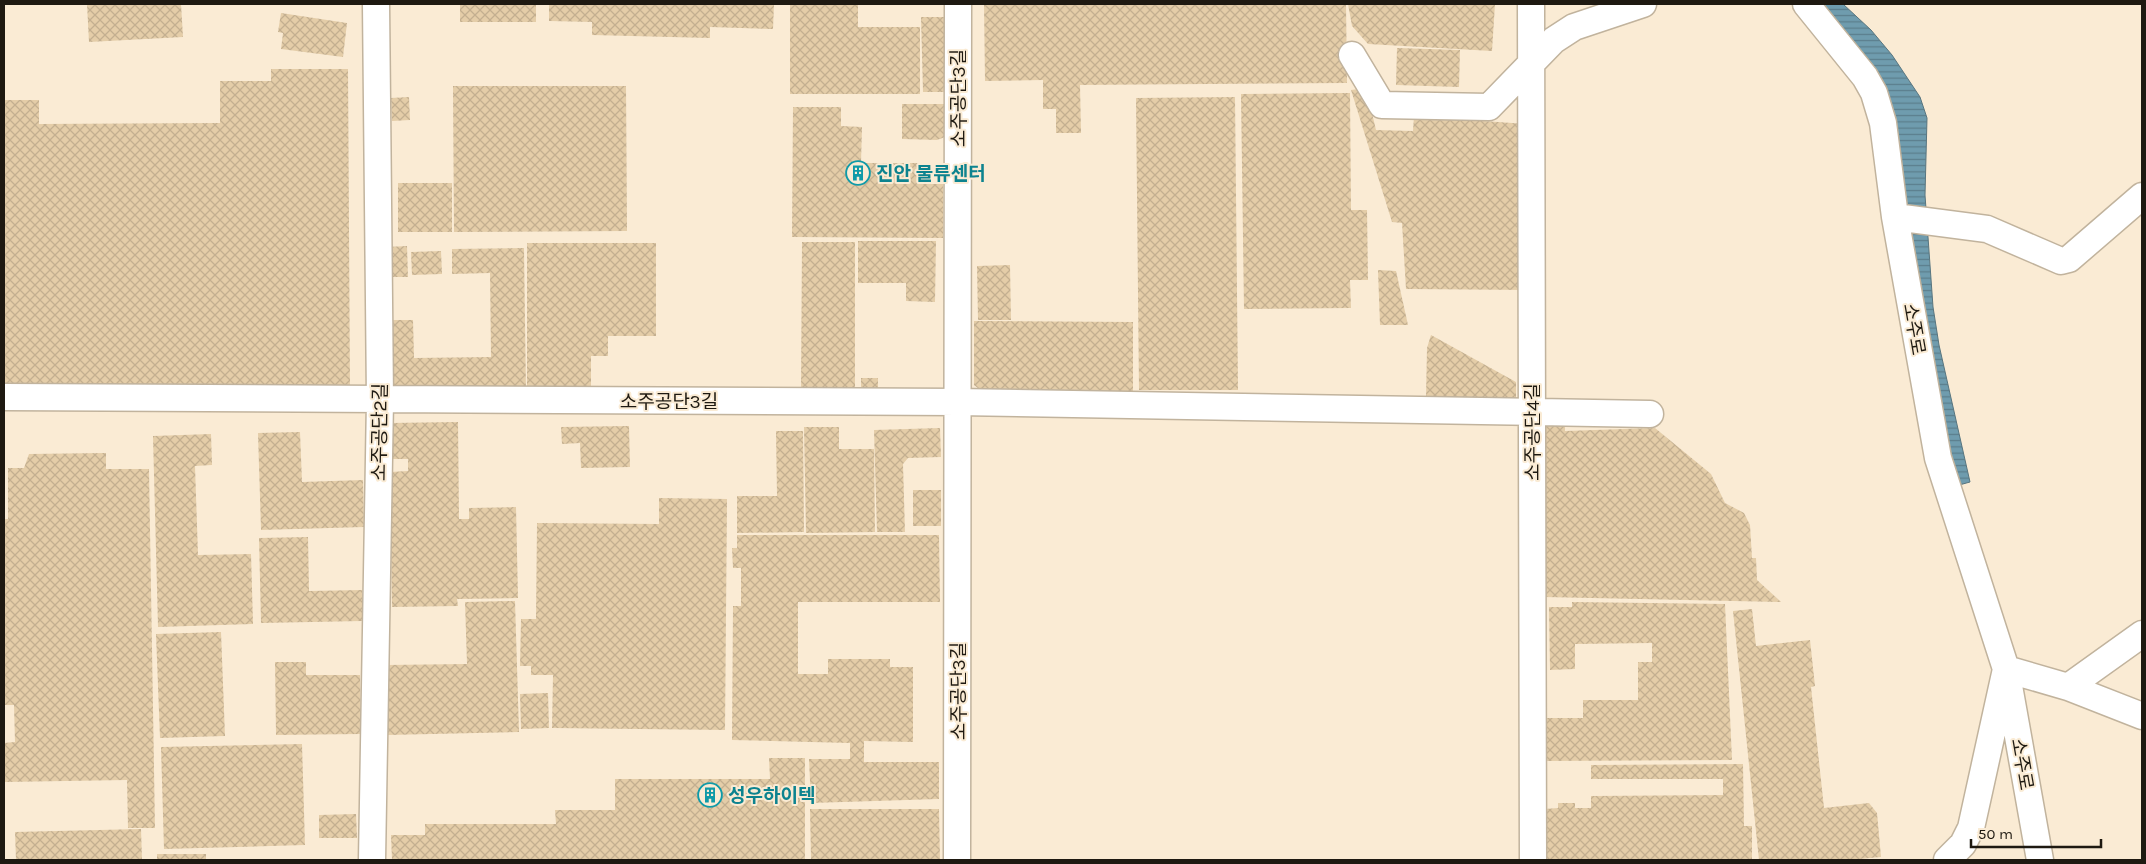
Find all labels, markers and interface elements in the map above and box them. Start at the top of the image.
street label: 소주공단3길 [948,49,970,147]
building icon: 진안 물류센터 [845,160,871,186]
place label: 진안 물류센터 [876,163,986,185]
street label: 소주로 [1899,301,1929,357]
street label: 소주공단2길 [368,383,392,481]
street label: 소주공단4길 [1522,383,1544,481]
street label: 소주공단3길 [620,391,718,413]
street label: 소주공단3길 [948,642,970,740]
street label: 소주로 [2007,736,2037,792]
building icon: 성우하이텍 [697,782,723,808]
place label: 성우하이텍 [728,785,815,807]
scale bar [1971,816,2101,848]
text: 50 m [1978,825,2013,843]

